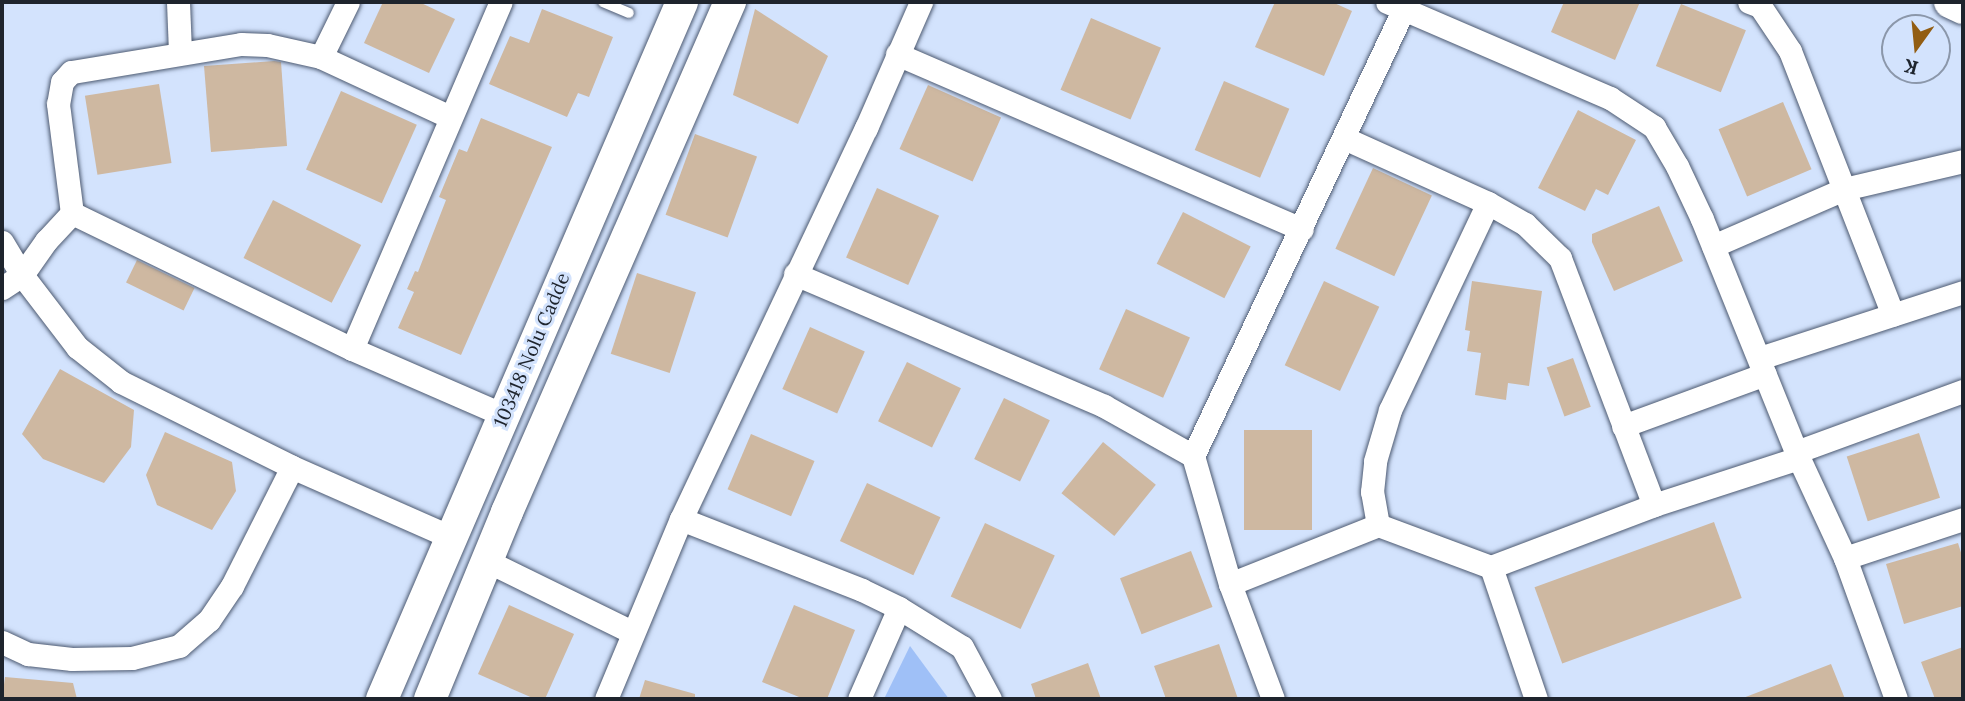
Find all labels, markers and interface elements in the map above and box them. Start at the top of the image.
north arrow [1881,14,1951,84]
text: K [1901,54,1921,81]
street label: 103418 Nolu Cadde [489,270,575,430]

